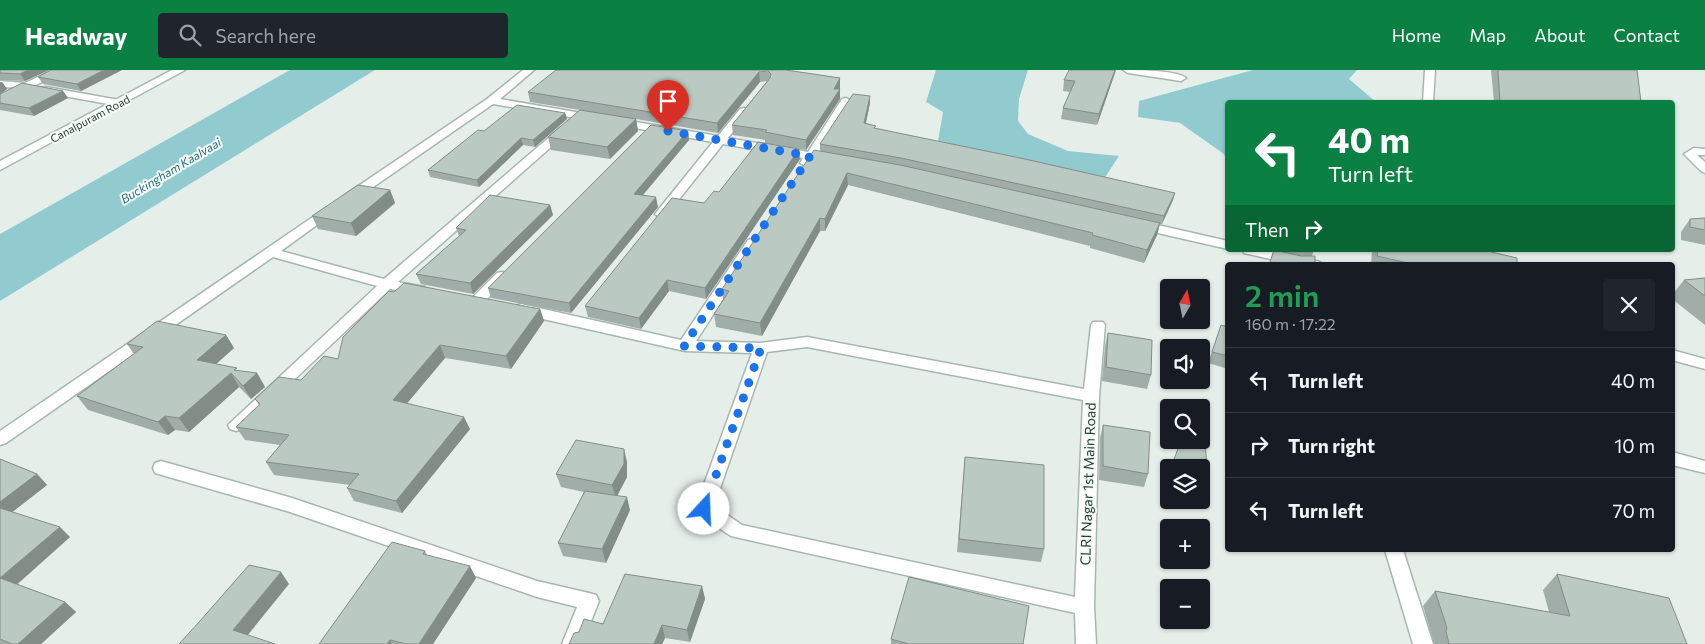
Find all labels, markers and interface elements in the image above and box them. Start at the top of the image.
search box [158,13,508,58]
text: Headway [25,21,128,50]
icon: search [176,21,204,49]
text: Search here [216,24,316,47]
text: Home [1392,24,1441,46]
text: Map [1469,24,1506,46]
text: About [1534,24,1586,46]
text: Contact [1614,24,1680,46]
pin [647,80,689,131]
icon: arrive [654,87,682,115]
street label: Canalpuram Road [48,92,132,145]
text: 40 m [1328,117,1410,160]
icon: left [1245,120,1310,185]
water label: Buckingham Kaalvaai [118,134,224,206]
text: Turn left [1328,160,1413,187]
icon: right [1299,215,1327,243]
text: Then [1245,218,1289,241]
text: 2 min [1245,276,1319,313]
north arrow [1160,279,1210,329]
map controls [1160,279,1210,629]
button: close [1603,279,1655,331]
text: 160 m · 17:22 [1245,314,1336,333]
button: sound [1160,339,1210,389]
icon: left [1245,366,1273,394]
text: Turn left [1288,369,1363,392]
text: 40 m [1611,369,1655,392]
button: search [1160,399,1210,449]
street label: CLRI Nagar 1st Main Road [1076,402,1099,566]
icon: right [1245,431,1273,459]
text: Turn right [1288,434,1375,457]
text: 10 m [1614,434,1655,457]
button: layers [1160,459,1210,509]
position arrow [677,482,729,534]
icon: left [1245,496,1273,524]
text: Turn left [1288,499,1363,522]
text: 70 m [1612,499,1655,522]
button: + [1160,519,1210,569]
button: − [1160,579,1210,629]

